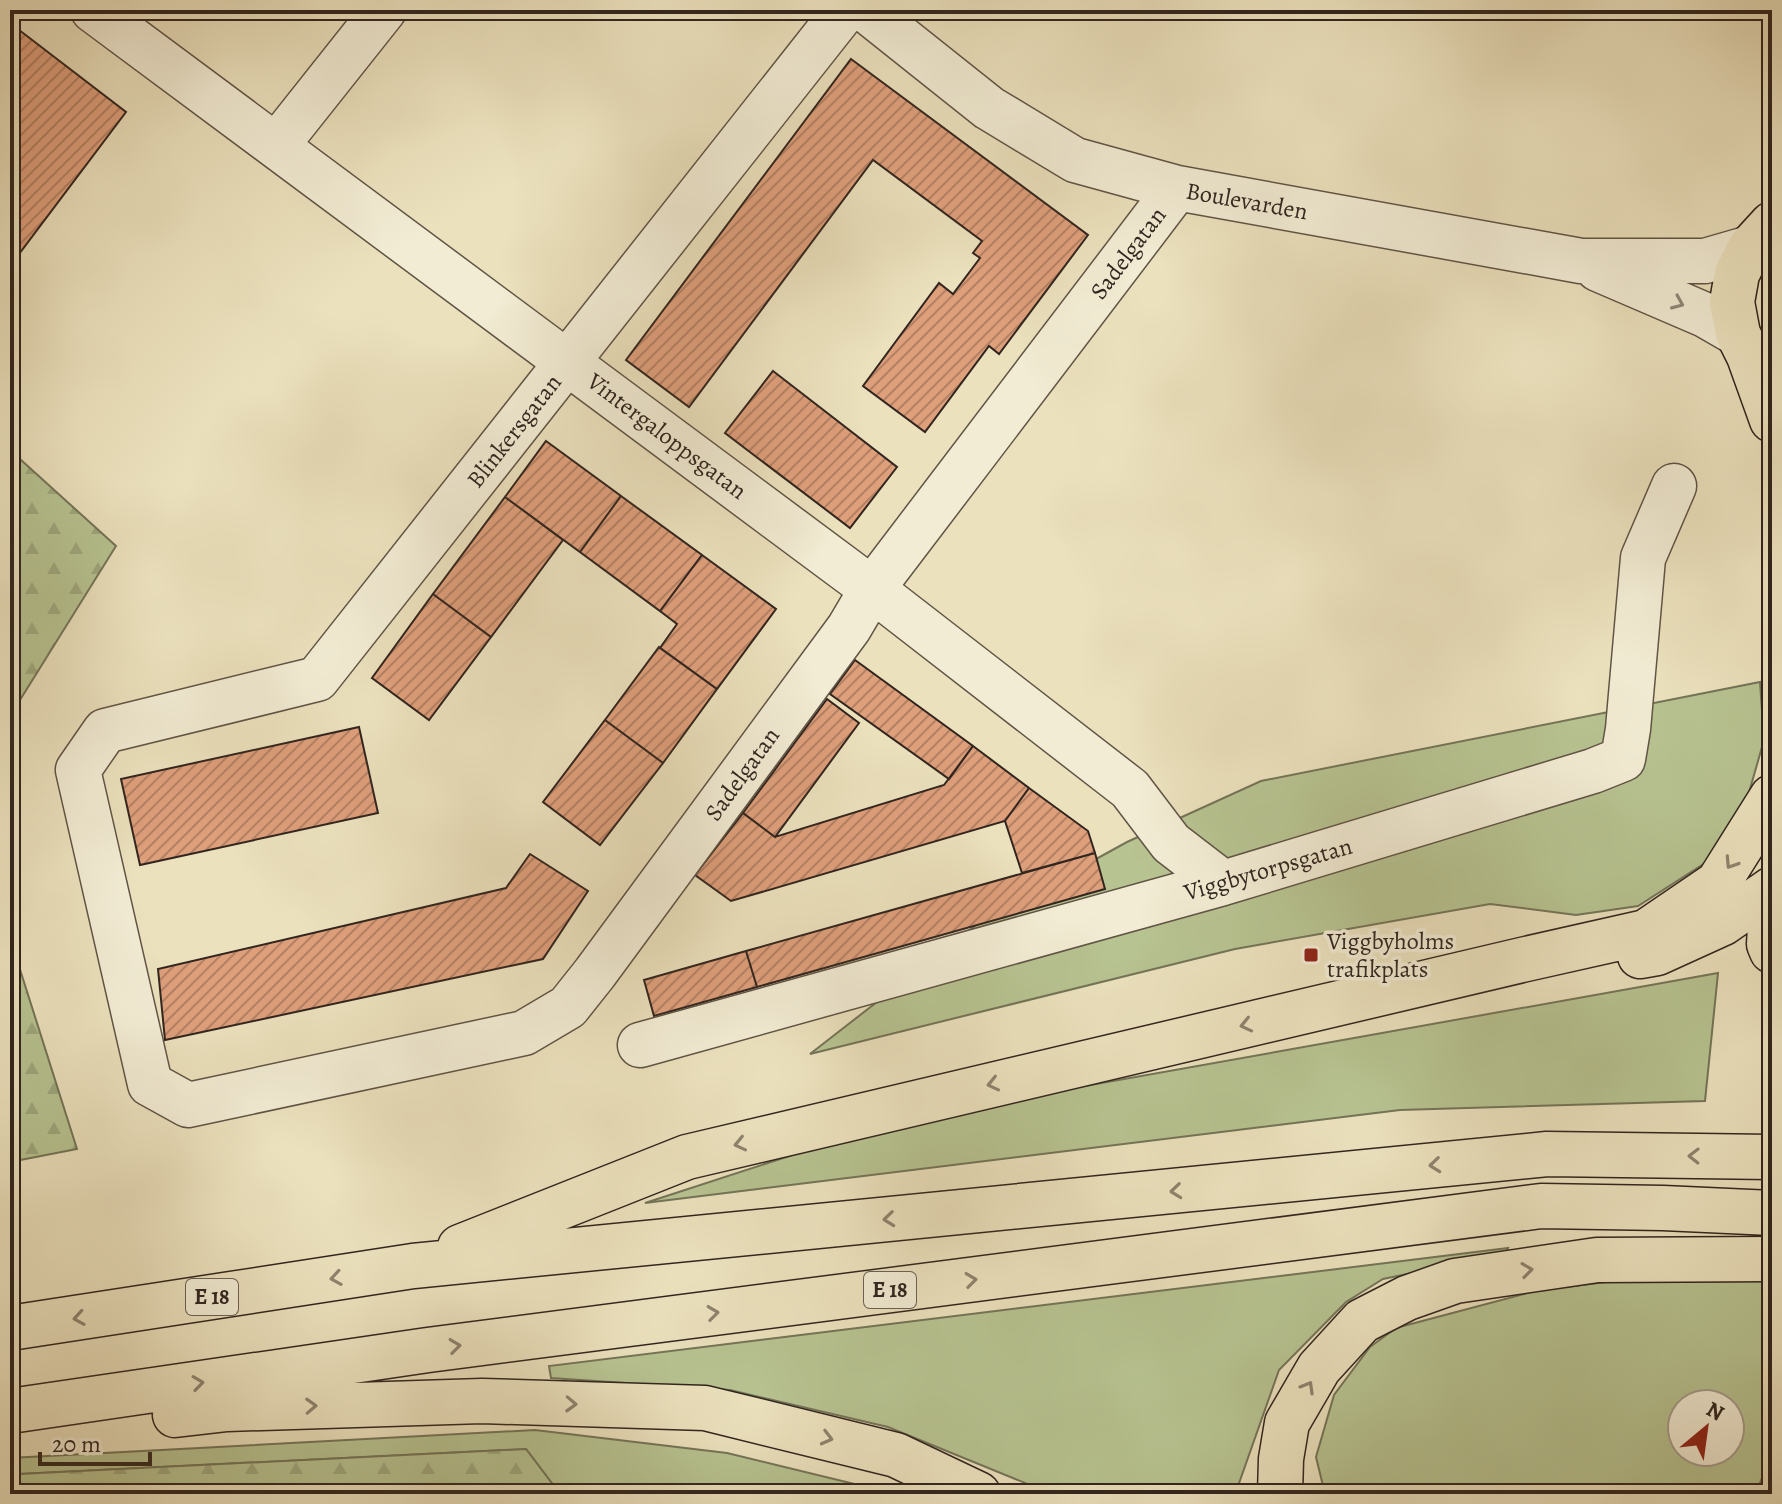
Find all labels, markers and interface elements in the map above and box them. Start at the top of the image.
street label: Boulevarden [1184,175,1310,227]
street label: Sadelgatan [1083,200,1173,306]
one-way arrow [1670,294,1684,310]
street label: Vintergaloppsgatan [580,365,753,507]
street label: Blinkersgatan [459,367,569,495]
street label: Sadelgatan [697,721,787,827]
street label: Viggbytorpsgatan [1179,830,1356,909]
one-way arrow [1725,854,1740,869]
place label: Viggbyholms trafikplats [1326,925,1454,985]
marker: Viggbyholms trafikplats [1302,946,1320,964]
one-way arrow [1240,1016,1254,1033]
one-way arrow [987,1075,1001,1092]
one-way arrow [734,1135,748,1152]
one-way arrow [1687,1147,1700,1165]
one-way arrow [1428,1157,1441,1174]
one-way arrow [1169,1182,1182,1199]
one-way arrow [882,1210,895,1227]
one-way arrow [1520,1262,1533,1279]
one-way arrow [329,1268,343,1285]
one-way arrow [965,1271,978,1288]
road number: E 18 [864,1272,916,1308]
road number: E 18 [186,1279,238,1315]
one-way arrow [706,1305,720,1322]
one-way arrow [73,1308,86,1325]
one-way arrow [448,1338,462,1355]
one-way arrow [191,1375,205,1392]
one-way arrow [1298,1381,1314,1396]
north arrow [1666,1388,1746,1468]
text: N [1701,1394,1729,1428]
one-way arrow [565,1395,578,1412]
one-way arrow [305,1398,318,1415]
scale bar [40,1416,150,1466]
text: 20 m [52,1428,101,1460]
one-way arrow [819,1429,833,1446]

